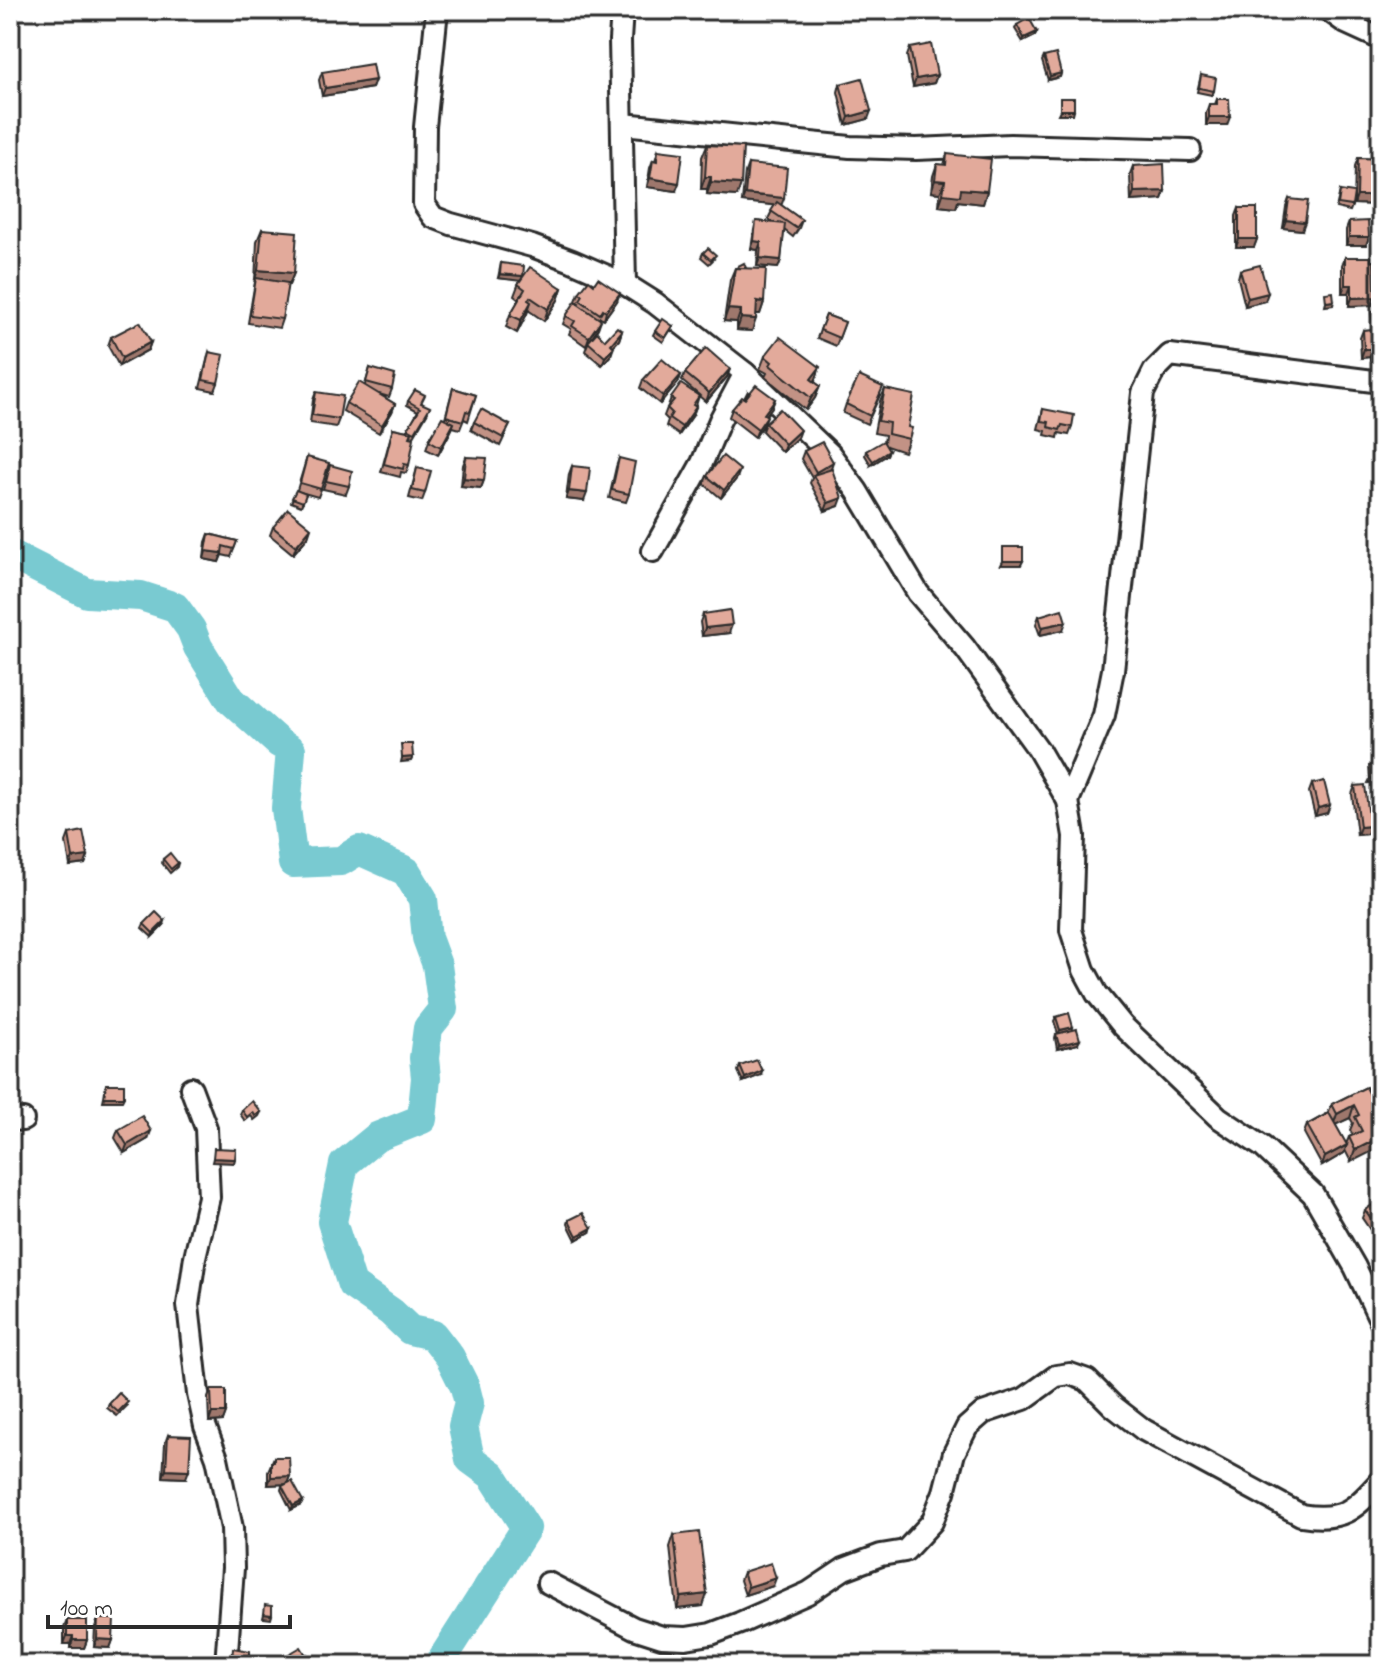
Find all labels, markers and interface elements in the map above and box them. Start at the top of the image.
scale bar [48,1579,290,1629]
text: 100 m [60,1592,113,1627]

